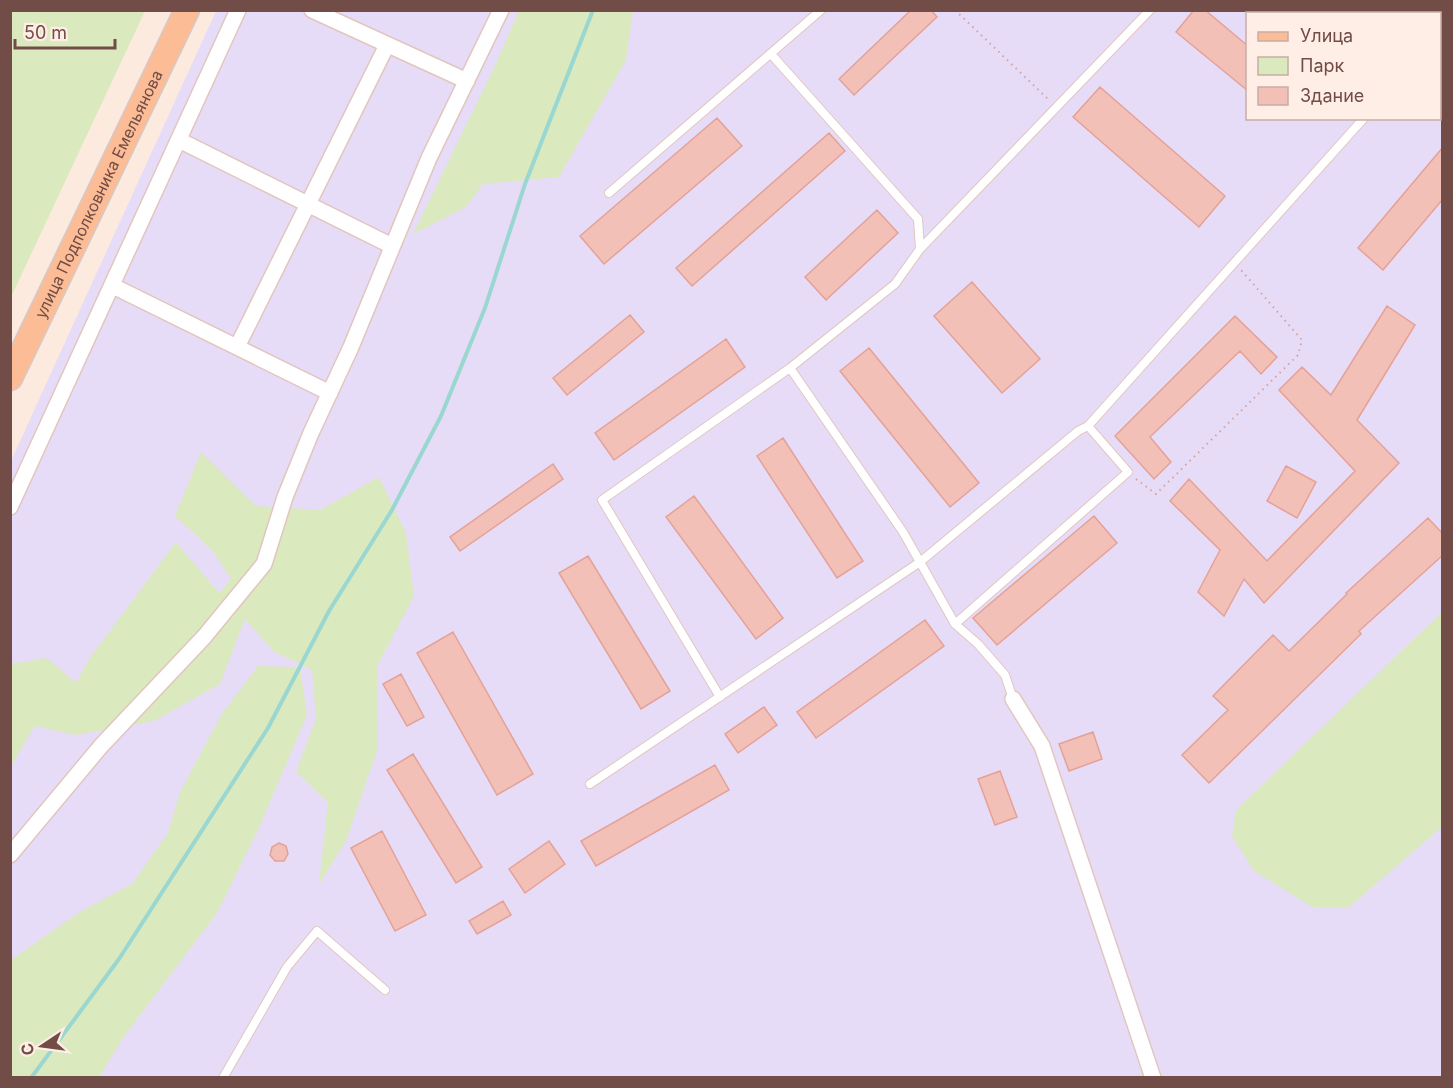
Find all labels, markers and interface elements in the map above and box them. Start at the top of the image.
scale bar [15,12,116,50]
legend [1246,12,1441,120]
text: 50 m [24,22,67,43]
text: Улица [1300,25,1353,46]
text: Парк [1300,55,1345,76]
street label: улица Подполковника Емельянова [30,67,167,322]
text: Здание [1300,85,1364,106]
north arrow [12,1016,72,1076]
text: С [16,1041,38,1057]

